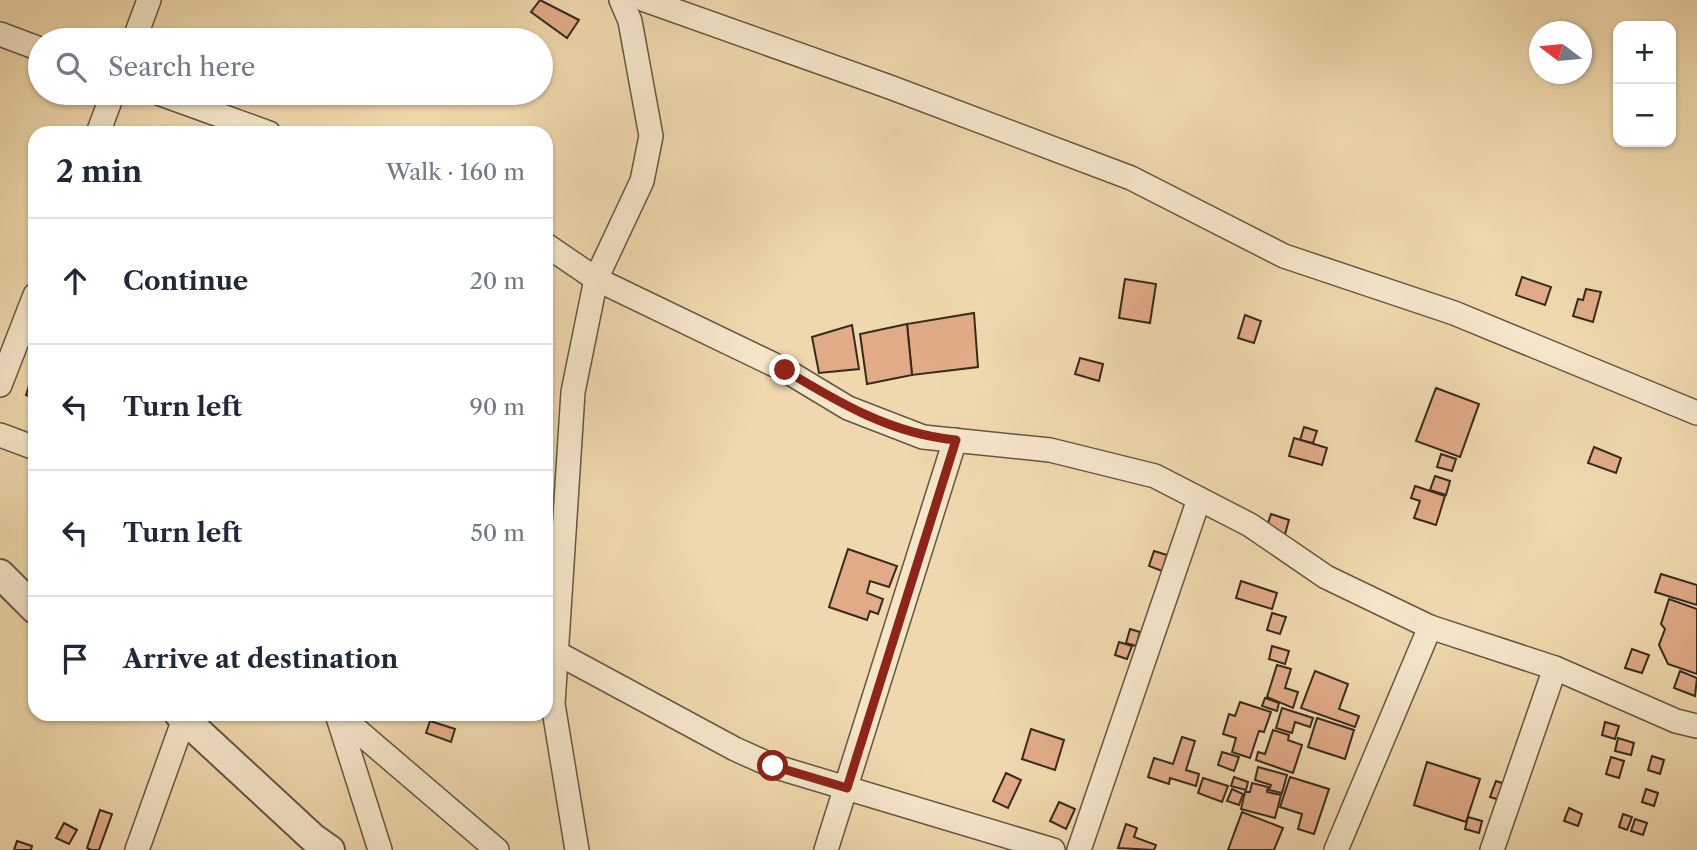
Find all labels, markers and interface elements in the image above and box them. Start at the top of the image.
north arrow [1529,21,1592,84]
map controls [1613,21,1676,147]
button: + [1613,21,1676,84]
search box [28,28,553,105]
icon: search [52,48,90,86]
text: Search here [108,51,255,83]
button: − [1613,84,1676,147]
text: 2 min [56,153,142,190]
text: Walk · 160 m [386,158,525,186]
icon: ahead [56,262,94,300]
text: Continue [123,265,248,297]
text: 20 m [470,267,525,295]
route end [769,354,800,385]
icon: left [56,388,94,426]
text: Turn left [123,391,242,423]
text: 90 m [469,393,525,421]
icon: left [56,514,94,552]
text: Turn left [123,517,242,549]
text: 50 m [470,519,525,547]
icon: arrive [56,640,94,678]
text: Arrive at destination [123,643,398,675]
route start [757,750,788,781]

